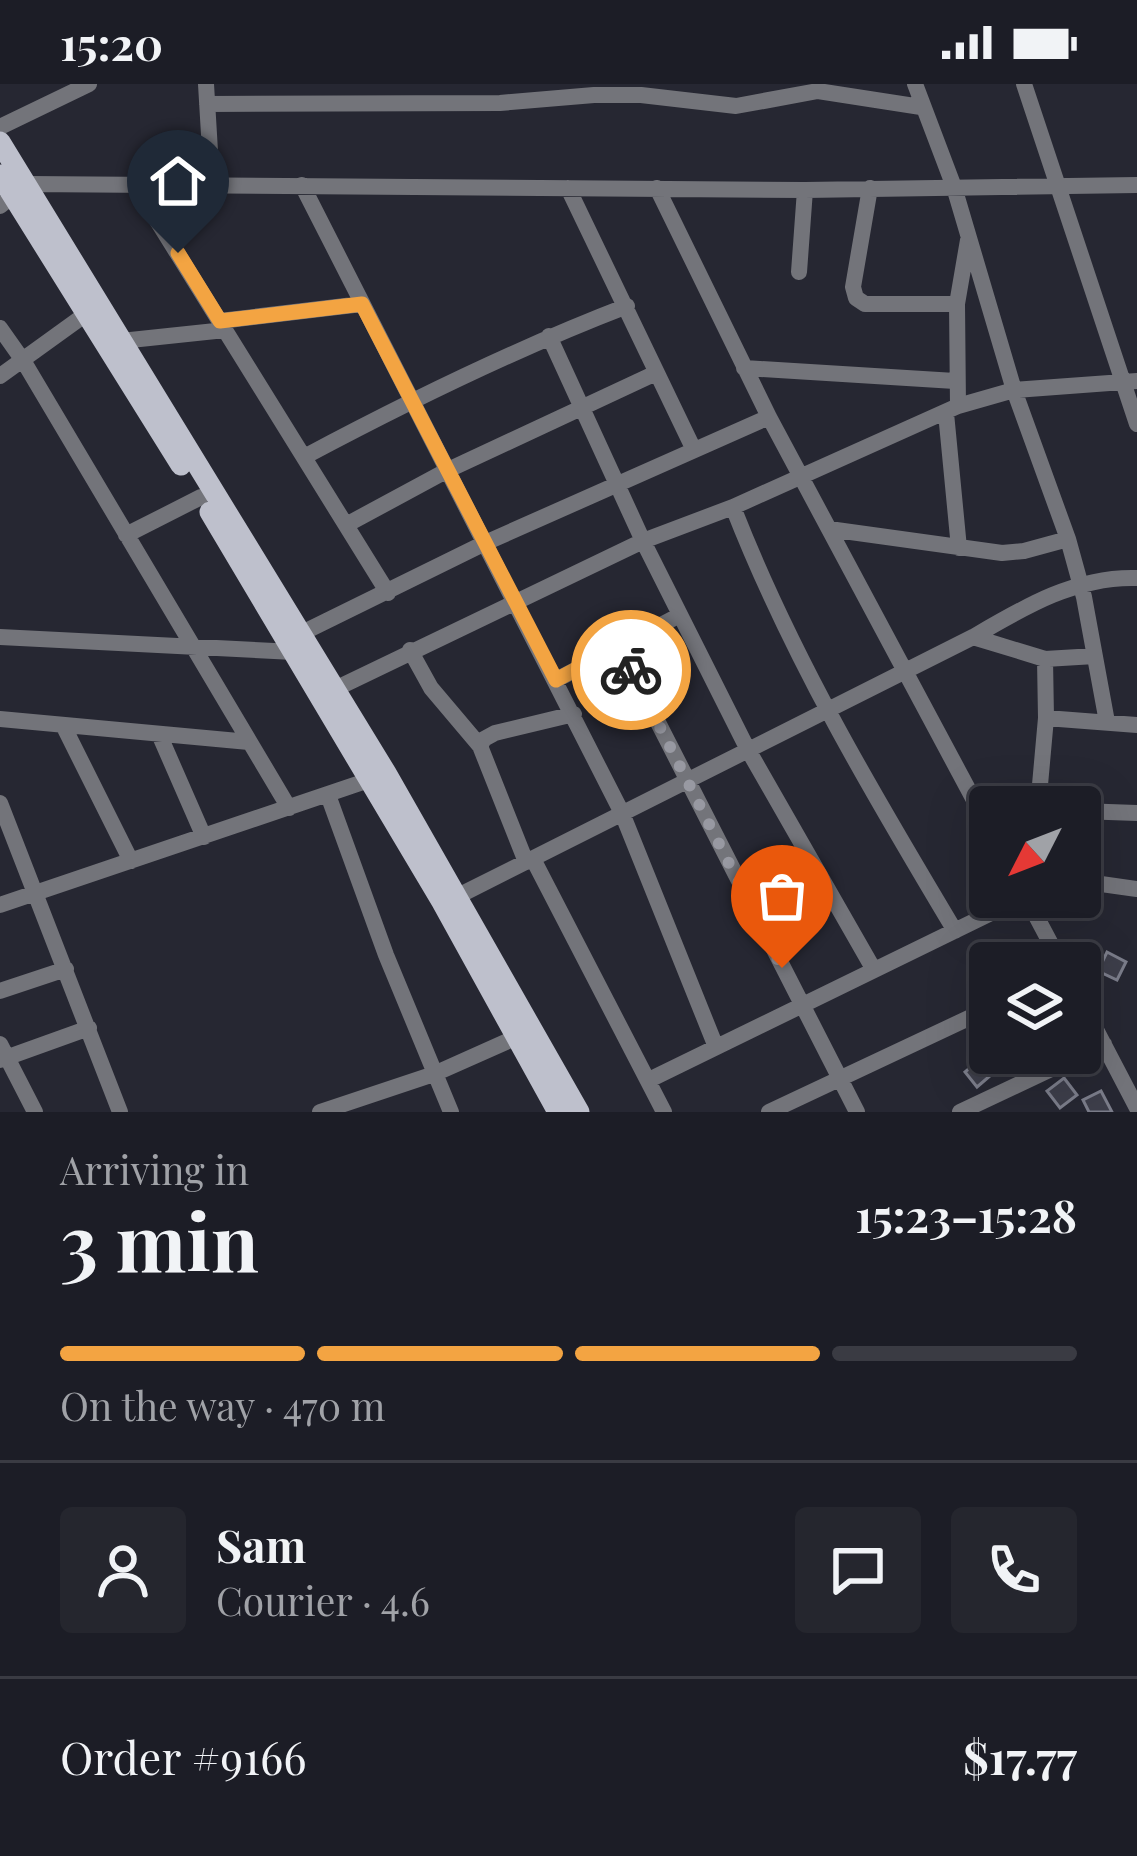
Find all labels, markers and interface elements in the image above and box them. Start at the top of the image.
text: 15:20 [60,12,163,72]
pin [127,130,229,253]
icon: home [145,148,211,214]
courier [571,610,691,730]
icon: bike [598,637,664,703]
north arrow [969,786,1101,918]
map controls [969,786,1101,1074]
pin [731,845,833,968]
icon: bag [749,863,815,929]
button: layers [969,942,1101,1074]
text: Arriving in [60,1143,249,1195]
text: 15:23–15:28 [855,1184,1077,1244]
text: 3 min [60,1188,259,1292]
text: On the way · 470 m [60,1379,385,1431]
button: person [60,1507,186,1633]
button: chat [795,1507,921,1633]
button: phone [951,1507,1077,1633]
text: Sam [216,1514,306,1574]
text: Courier · 4.6 [216,1574,430,1626]
text: Order #9166 [60,1726,306,1786]
text: $17.77 [963,1726,1077,1786]

